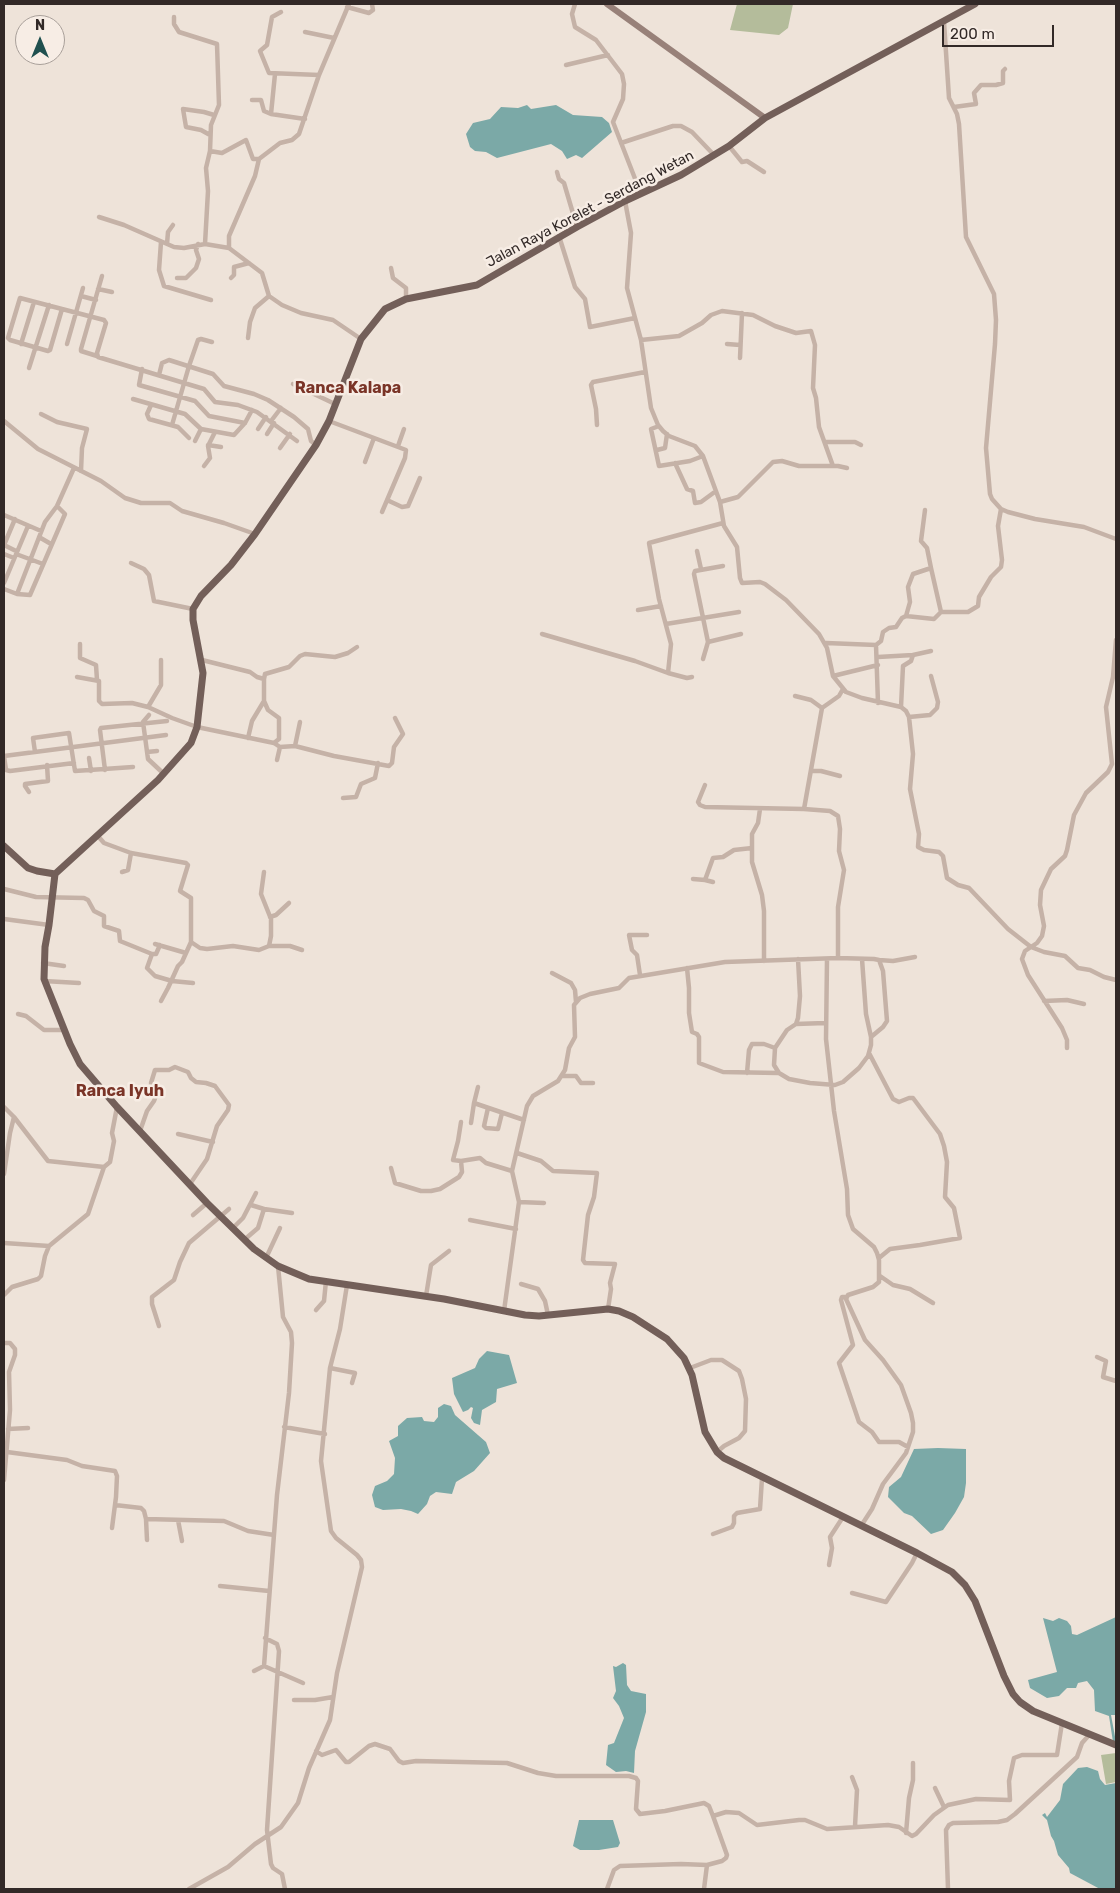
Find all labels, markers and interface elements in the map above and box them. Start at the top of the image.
north arrow [15,15,65,65]
scale bar [945,15,1058,47]
text: N [35,17,45,34]
text: 200 m [950,25,995,43]
street label: Jalan Raya Korelet - Serdang Wetan [483,147,697,271]
district label: Ranca Kalapa [295,378,401,398]
district label: Ranca Iyuh [76,1081,164,1101]

